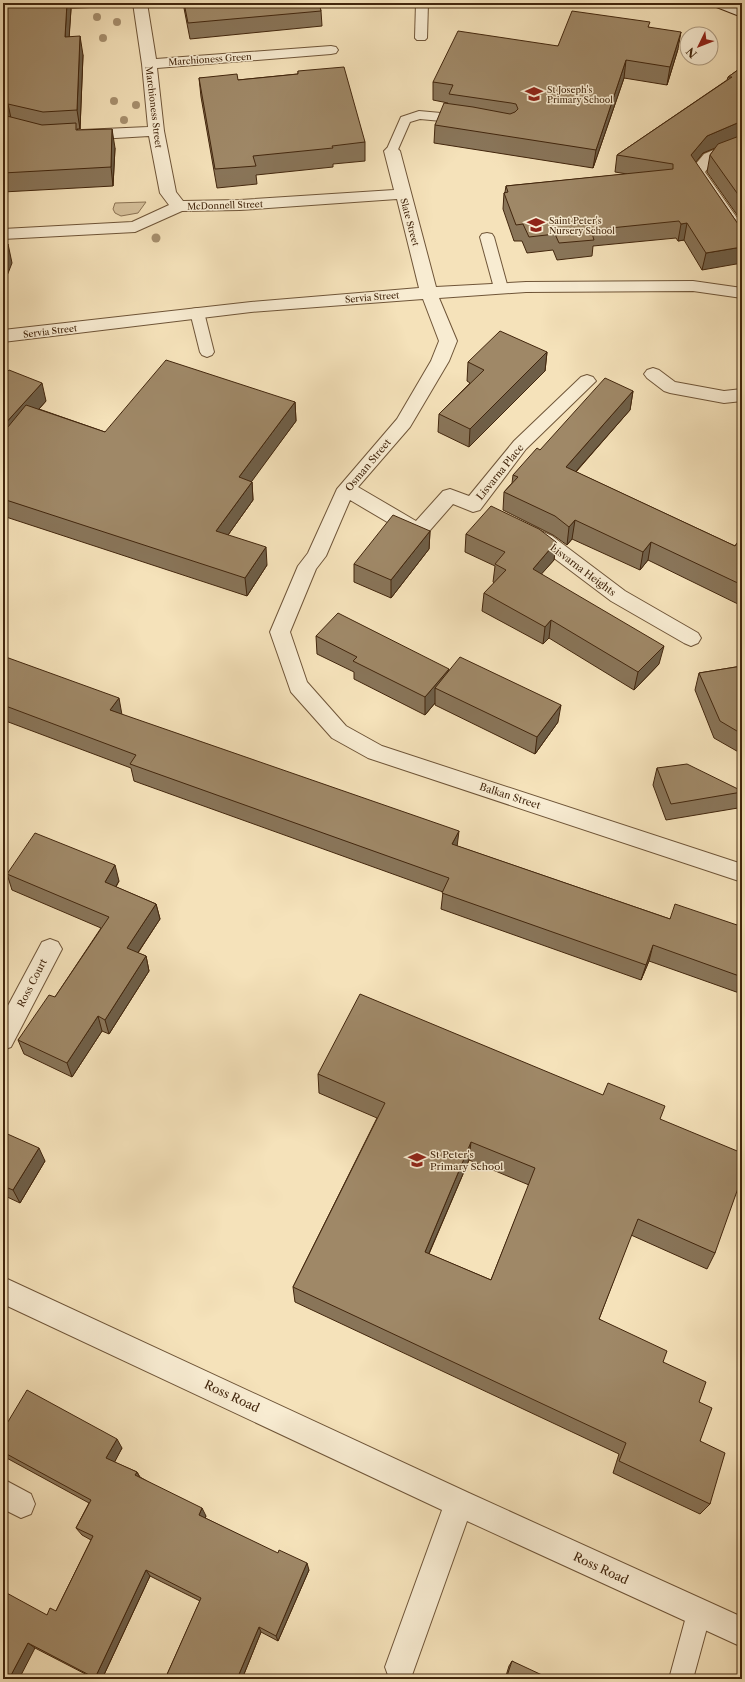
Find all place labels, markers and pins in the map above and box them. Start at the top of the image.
school or university icon: St Joseph's Primary School [524,84,544,104]
place label: St Joseph's Primary School [547,84,613,105]
school or university icon: Saint Peter's Nursery School [526,215,546,235]
place label: Saint Peter's Nursery School [549,215,615,236]
place label: St Peter's Primary School [430,1148,503,1173]
school or university icon: St Peter's Primary School [407,1150,427,1170]

